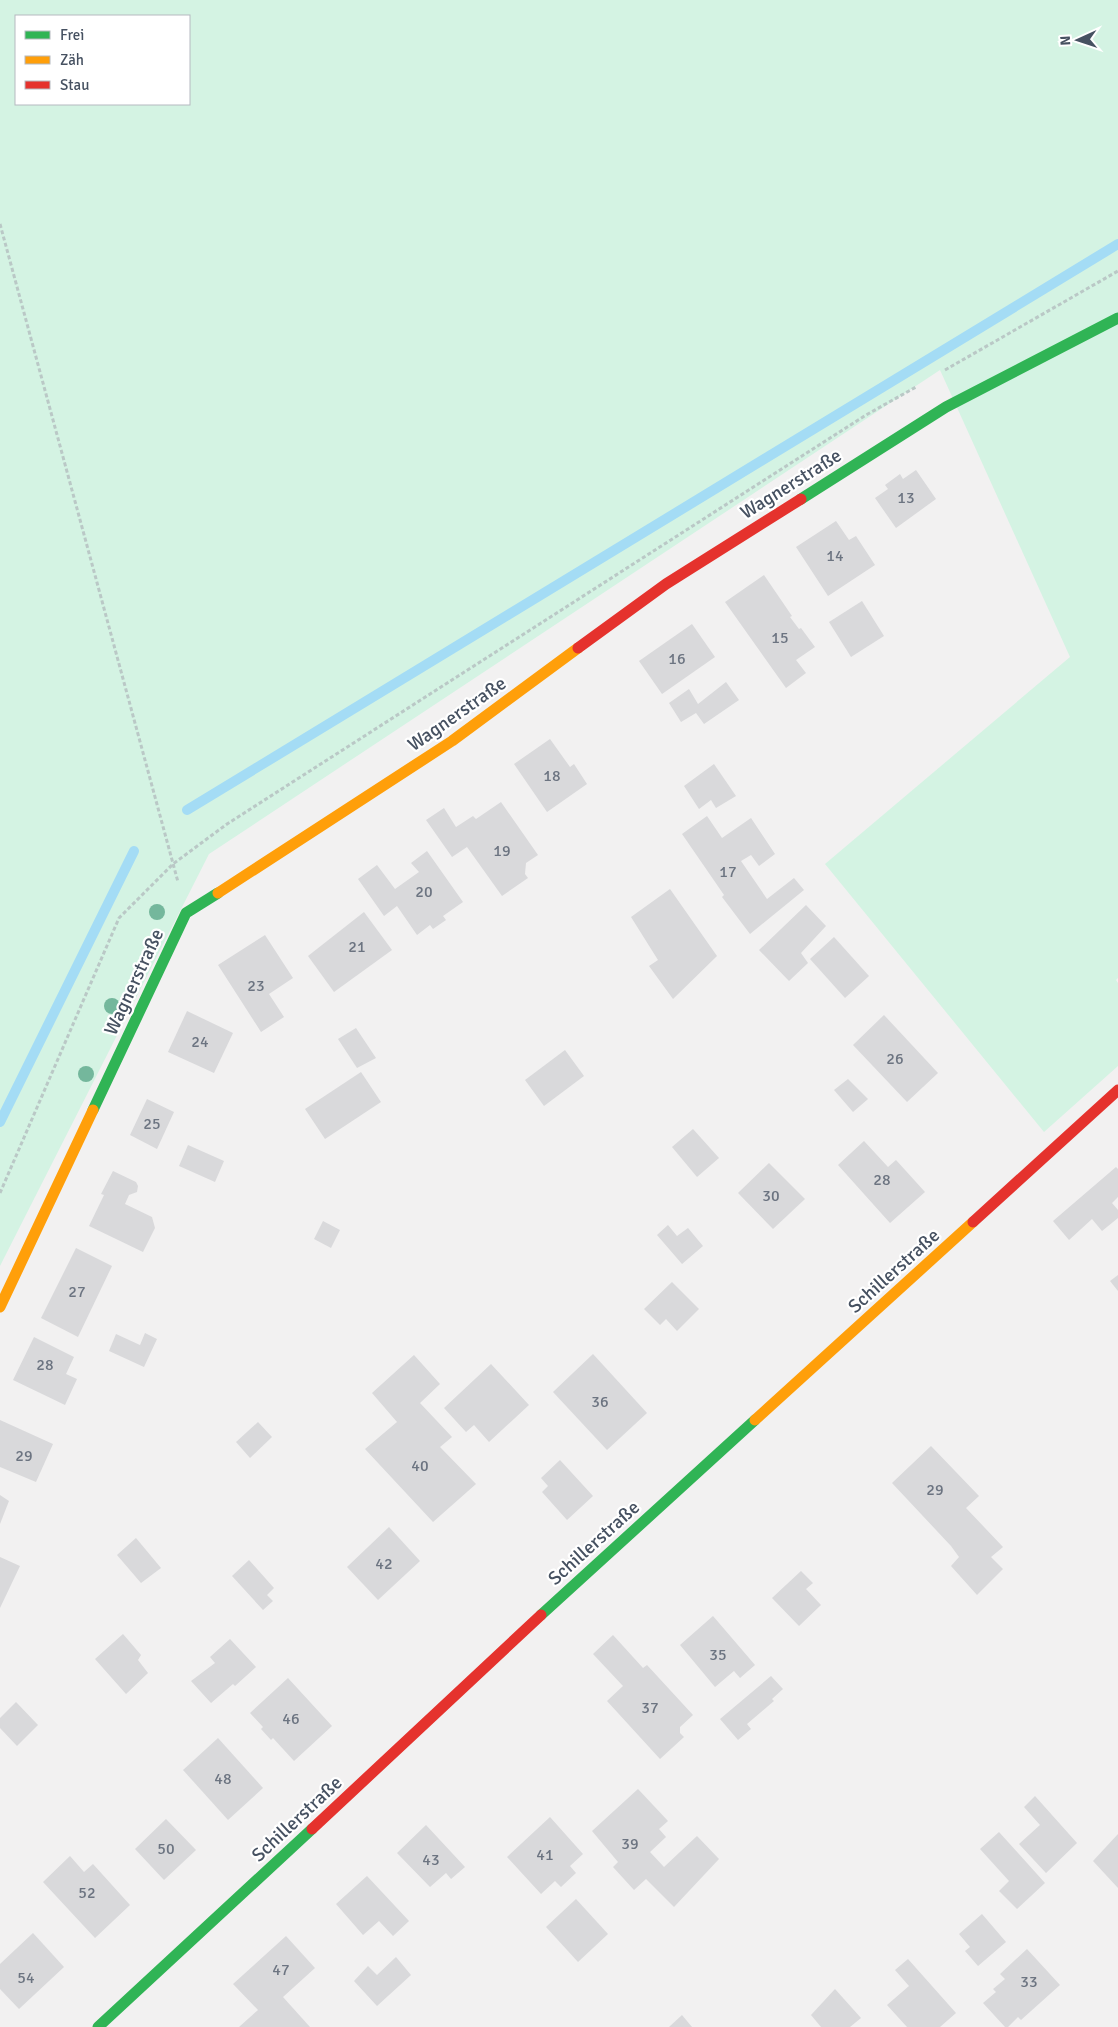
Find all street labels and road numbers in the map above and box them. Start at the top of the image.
street label: Wagnerstraße [736,443,846,525]
street label: Wagnerstraße [403,671,511,757]
street label: Wagnerstraße [99,925,169,1039]
street label: Schillerstraße [843,1224,945,1318]
street label: Schillerstraße [543,1496,645,1590]
street label: Schillerstraße [247,1771,347,1867]

